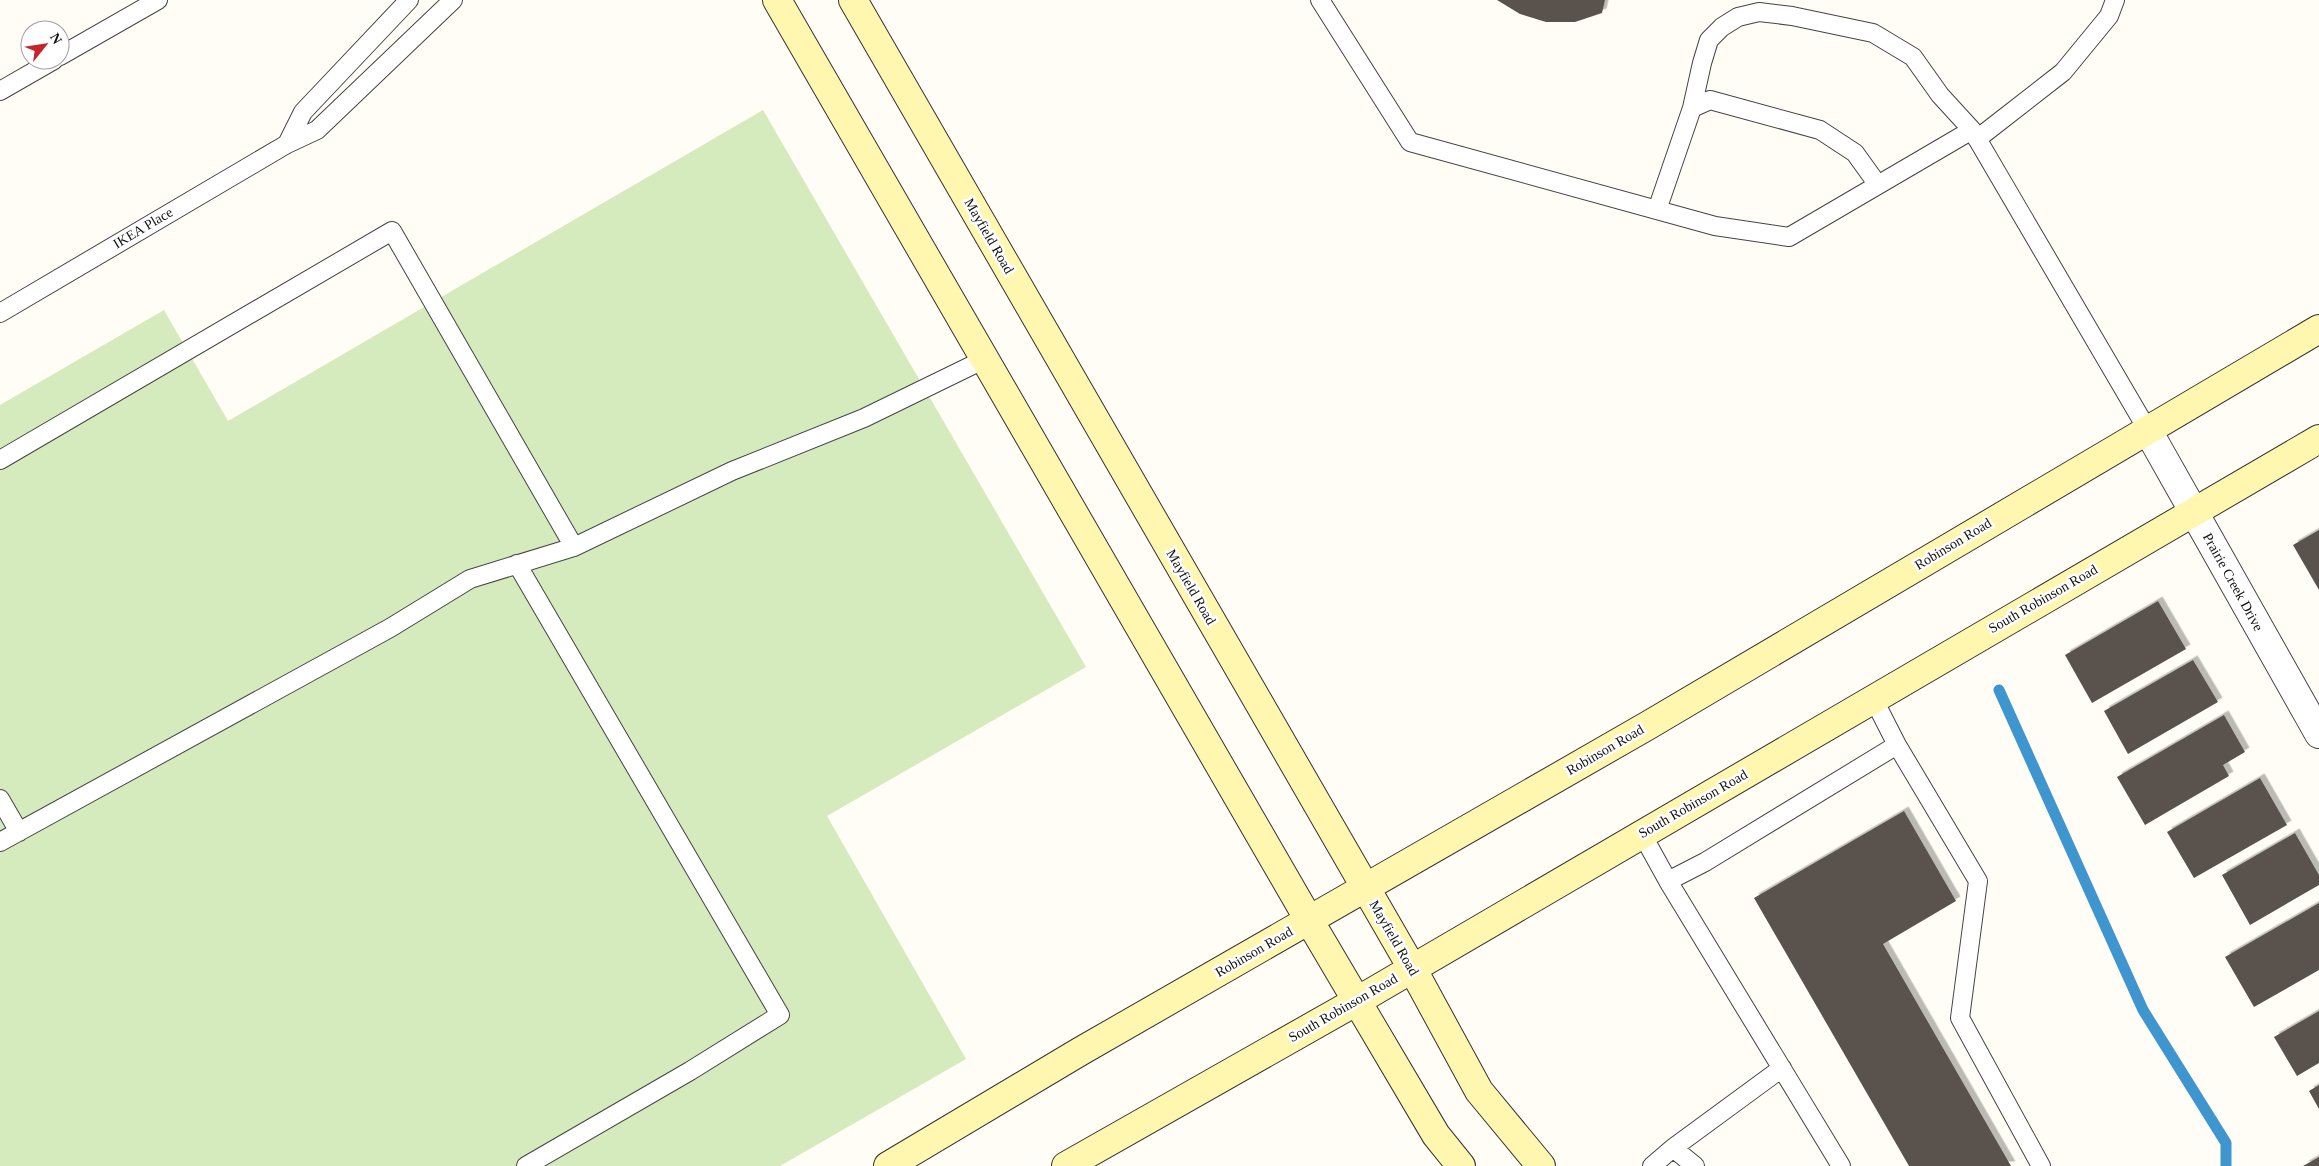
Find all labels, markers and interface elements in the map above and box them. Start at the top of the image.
north arrow [20,20,70,70]
text: N [47,31,65,47]
street label: Mayfield Road [961,196,1017,276]
street label: IKEA Place [111,204,175,252]
street label: Robinson Road [1912,515,1994,573]
street label: Prairie Creek Drive [2200,530,2266,634]
street label: Mayfield Road [1163,547,1219,627]
street label: South Robinson Road [1986,562,2100,636]
street label: Robinson Road [1564,722,1646,778]
street label: South Robinson Road [1636,767,1750,841]
street label: Mayfield Road [1366,898,1422,978]
street label: Robinson Road [1213,924,1295,980]
street label: South Robinson Road [1286,971,1400,1045]

